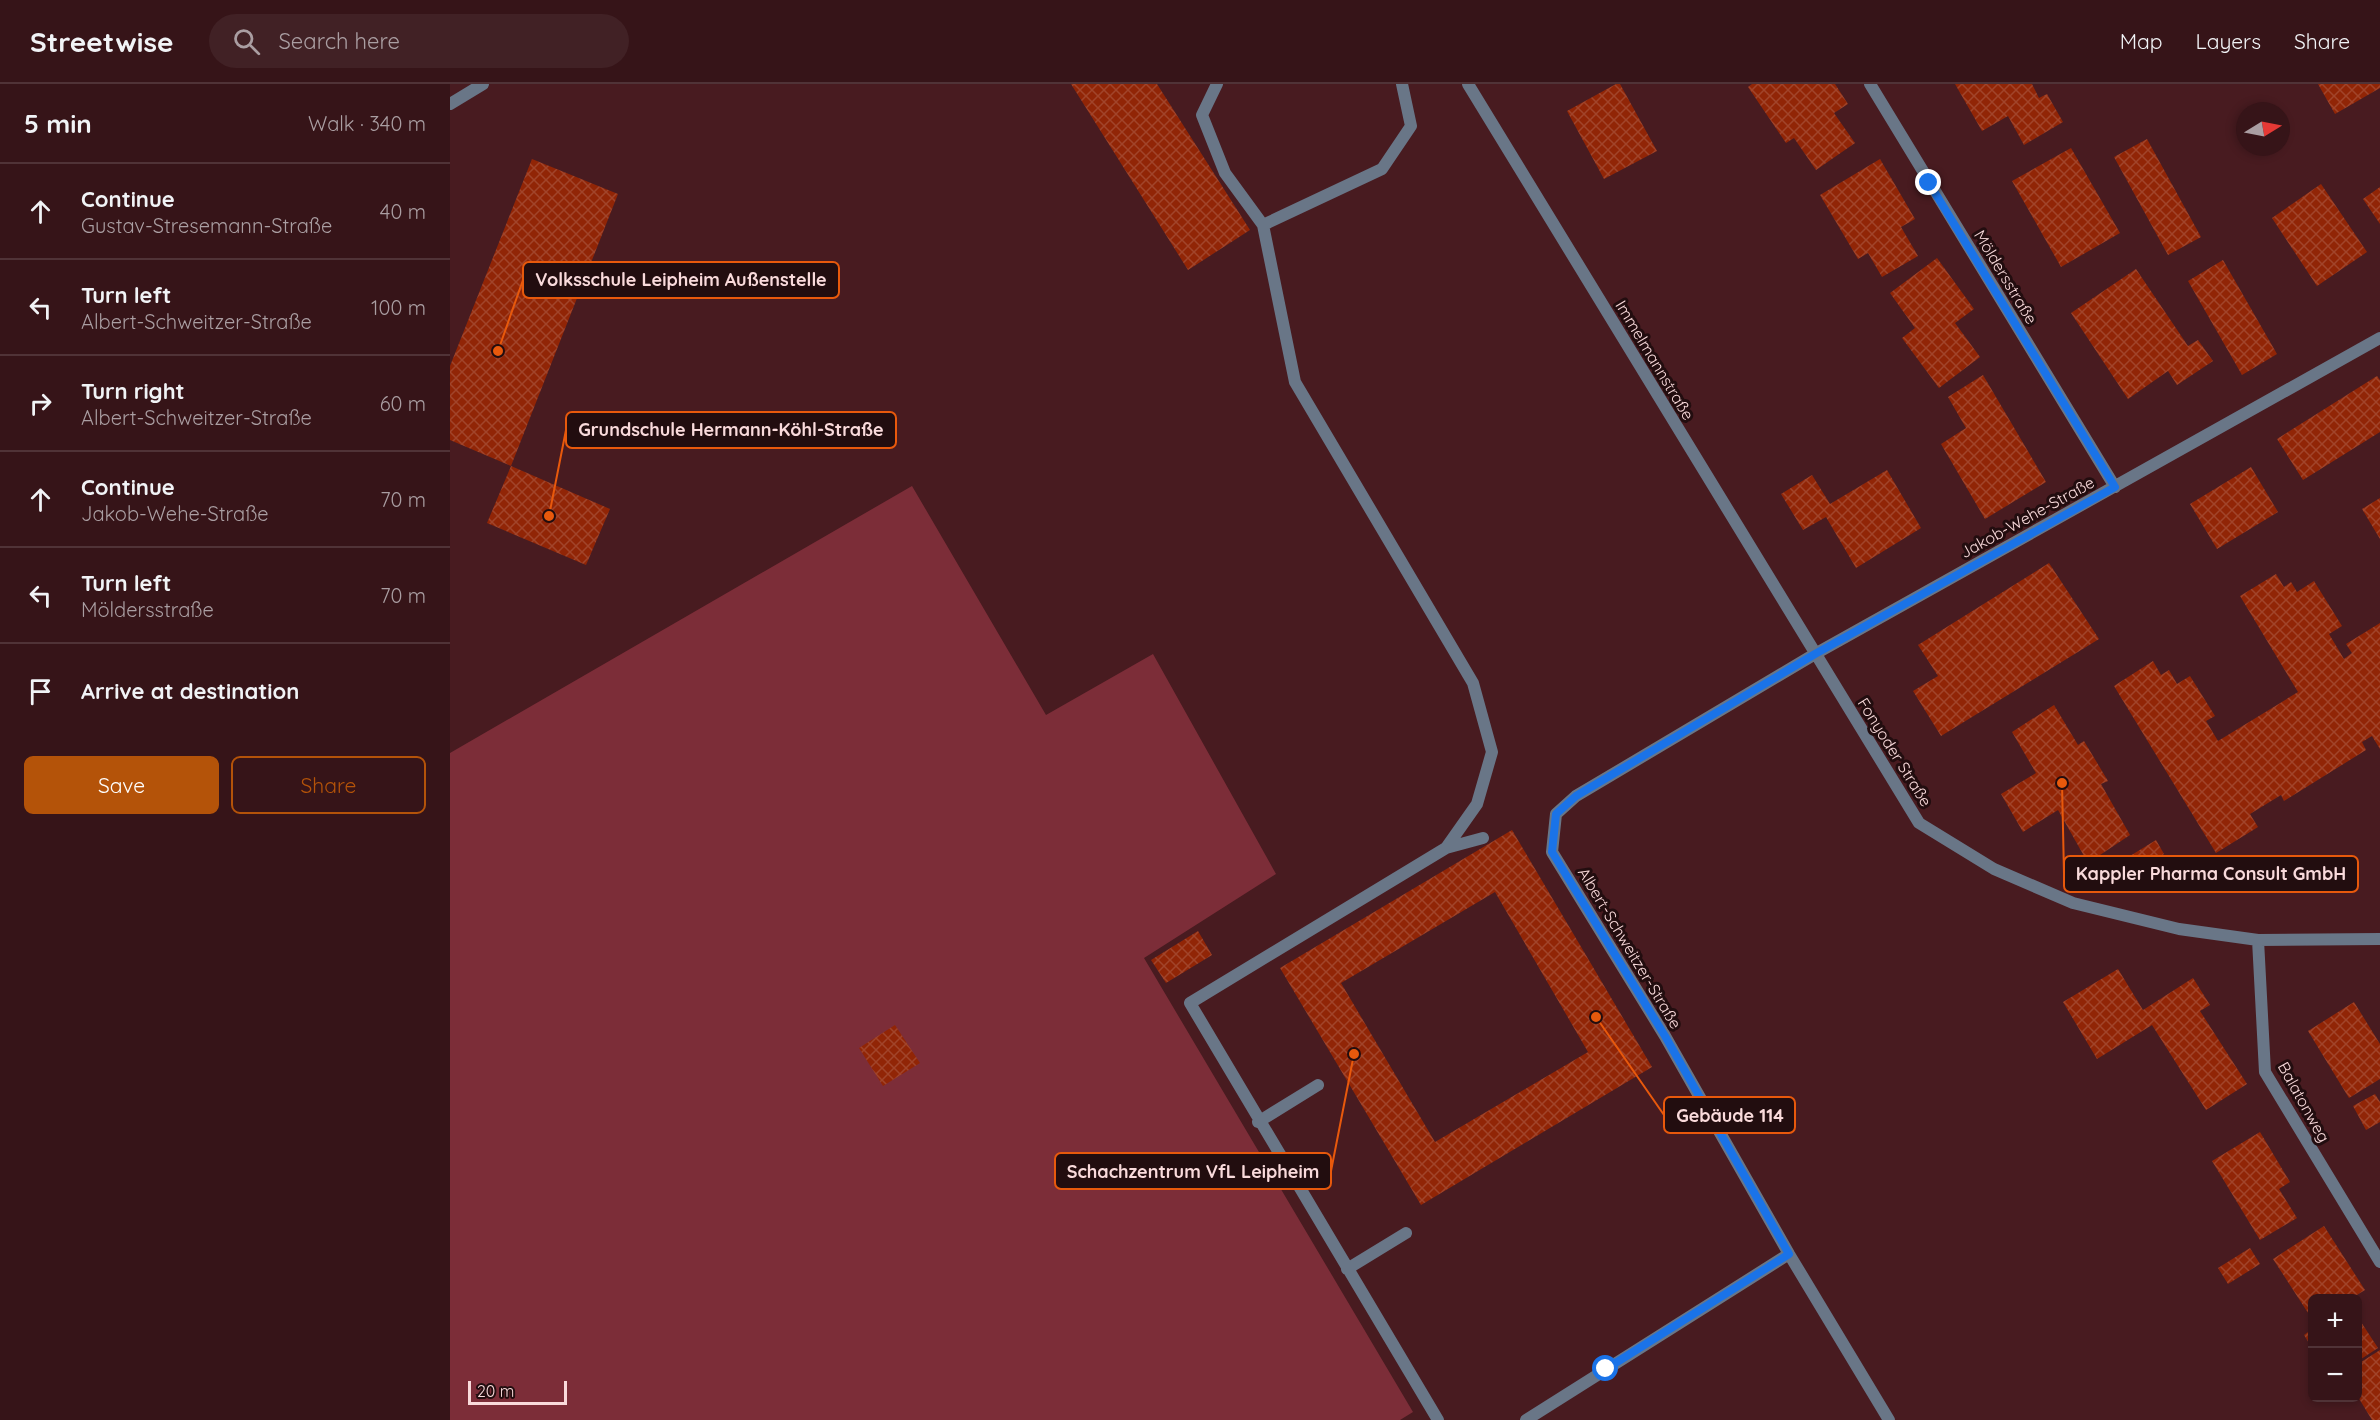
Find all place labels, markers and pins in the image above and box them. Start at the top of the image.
callout: Volksschule Leipheim Außenstelle [523,262,839,298]
callout: Grundschule Hermann-Köhl-Straße [566,412,896,448]
callout: Kappler Pharma Consult GmbH [2064,856,2358,892]
callout: Gebäude 114 [1664,1097,1795,1133]
callout: Schachzentrum VfL Leipheim [1055,1153,1331,1189]

